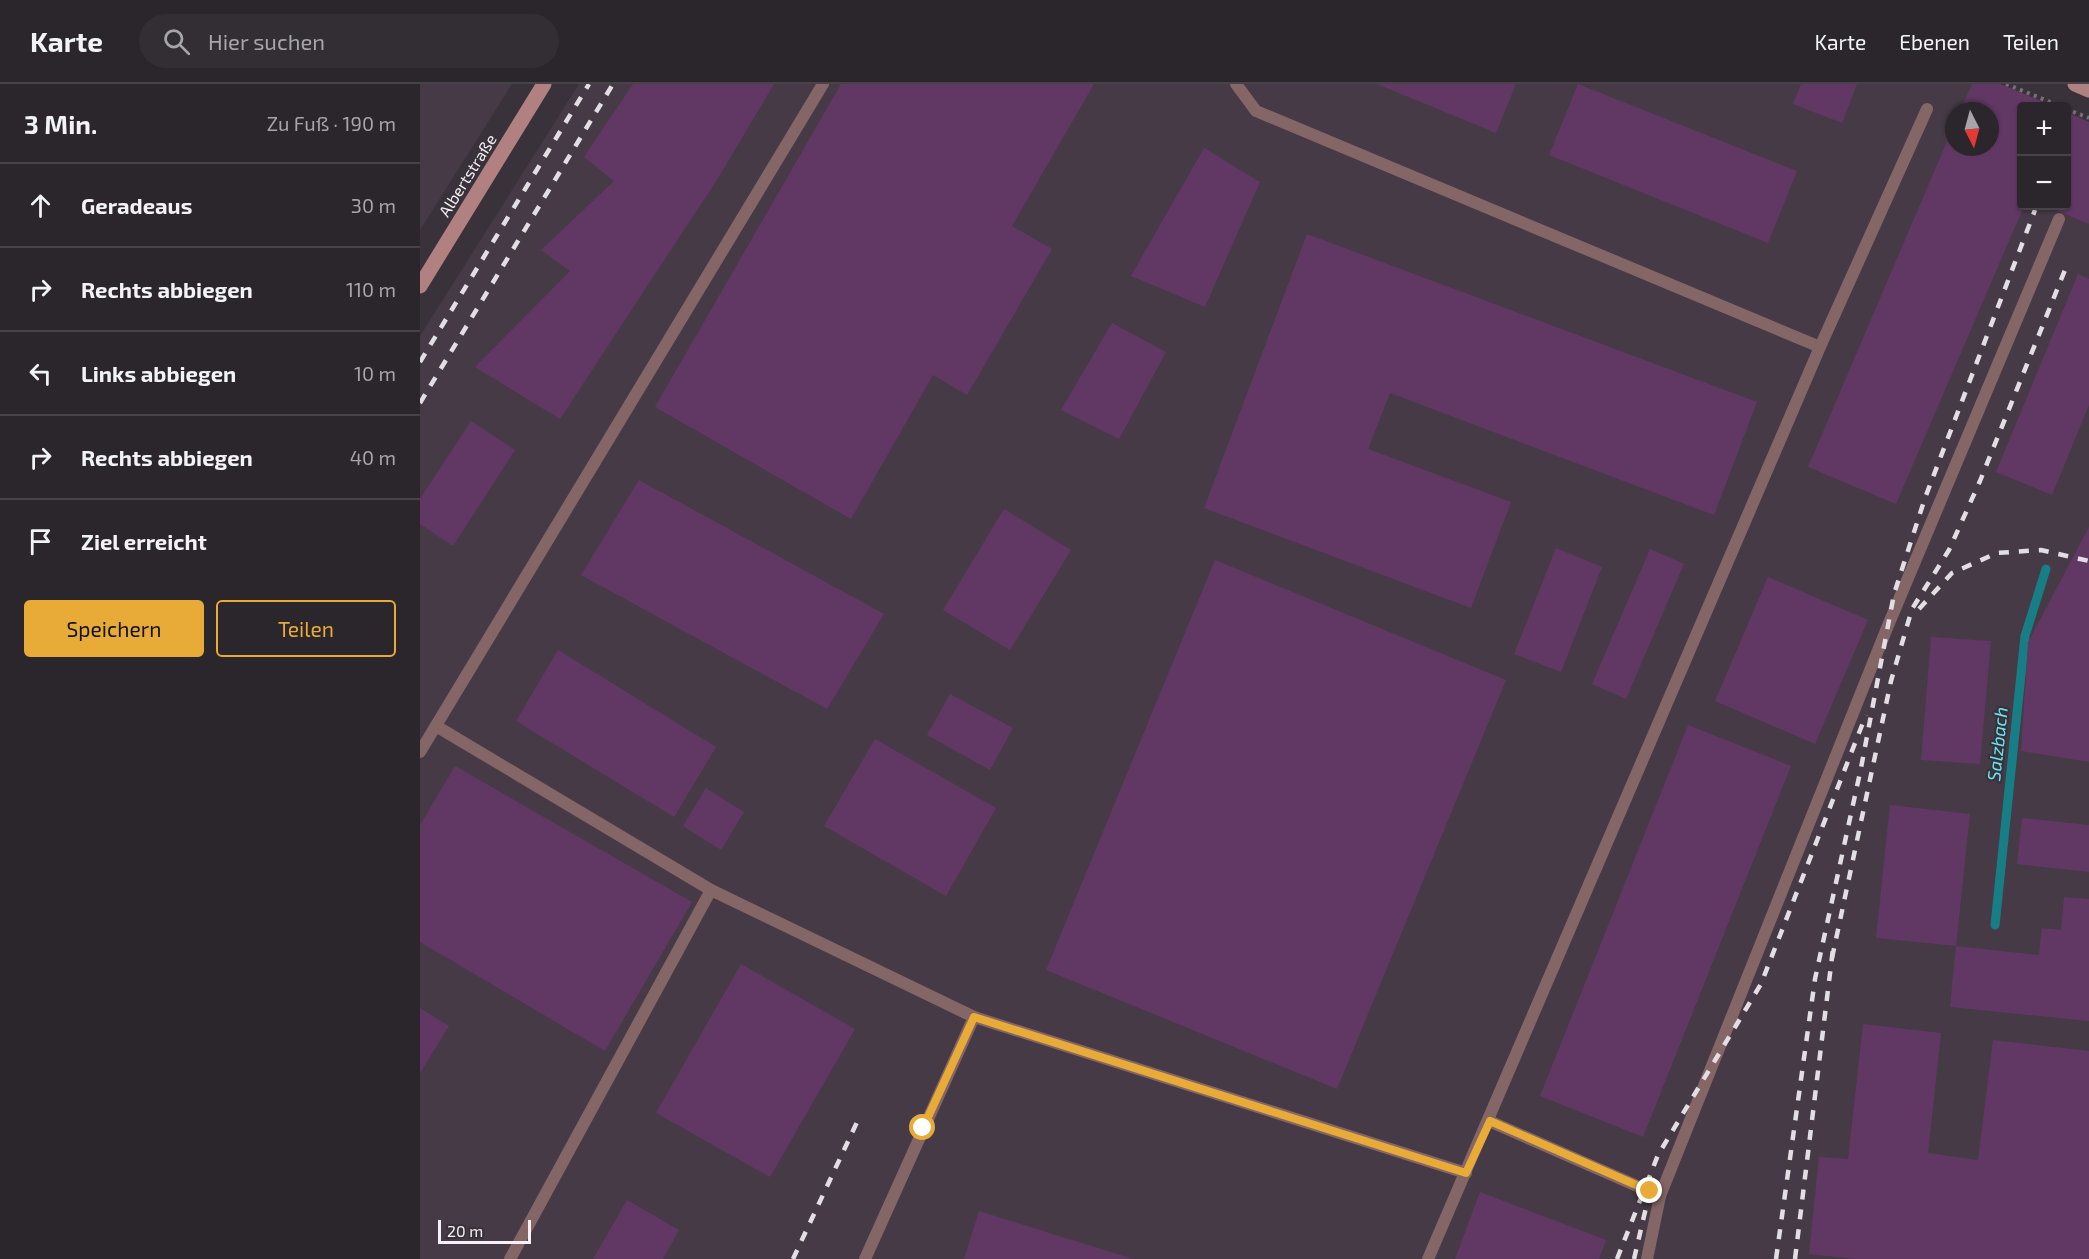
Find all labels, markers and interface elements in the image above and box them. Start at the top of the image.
search box [139,14,559,68]
text: Karte [30,24,103,58]
icon: search [160,25,193,58]
text: Hier suchen [208,28,325,54]
text: Karte [1815,29,1866,54]
text: Ebenen [1899,29,1970,54]
text: Teilen [2003,29,2059,54]
north arrow [1945,102,1999,156]
map controls [2017,102,2071,210]
button: + [2017,102,2071,156]
text: 3 Min. [24,108,97,139]
text: Zu Fuß · 190 m [267,111,396,135]
street label: Albertstraße [434,130,500,220]
button: − [2017,156,2071,210]
icon: ahead [24,189,57,222]
text: Geradeaus [81,192,192,218]
text: 30 m [351,193,396,217]
icon: right [24,273,57,306]
text: Rechts abbiegen [81,276,253,302]
text: 110 m [346,277,396,301]
icon: left [24,357,57,390]
text: Links abbiegen [81,360,236,386]
text: 10 m [354,361,396,385]
icon: right [24,441,57,474]
text: Rechts abbiegen [81,444,253,470]
text: 40 m [350,445,396,469]
icon: arrive [24,525,57,558]
text: Ziel erreicht [81,528,207,554]
button: Speichern [24,600,204,657]
button: Teilen [216,600,396,657]
water label: Salzbach [1982,706,2012,782]
route start [909,1114,935,1140]
route end [1636,1177,1662,1203]
scale bar [438,1217,531,1244]
text: 20 m [447,1221,483,1240]

